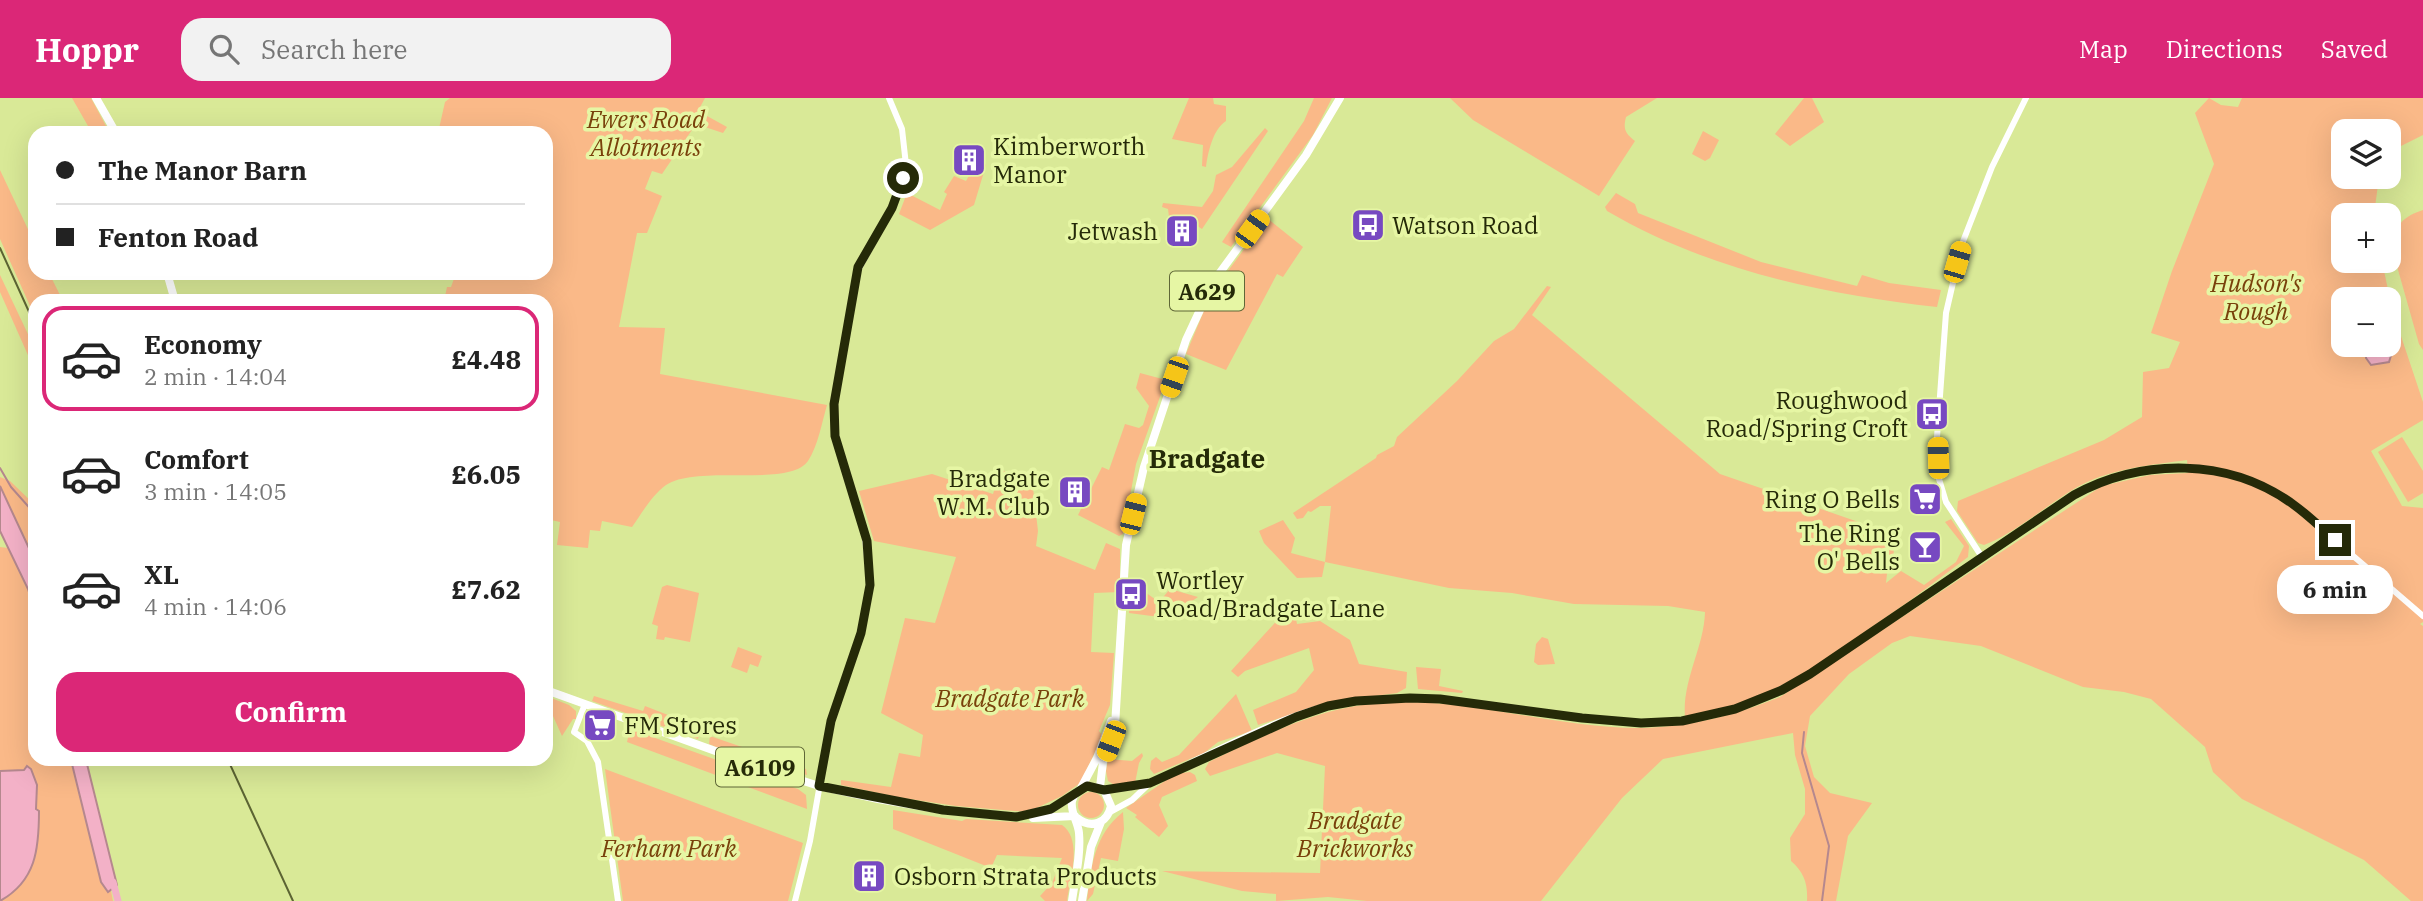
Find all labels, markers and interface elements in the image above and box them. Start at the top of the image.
search box [181,18,671,81]
text: Hoppr [35,28,139,71]
icon: search [205,30,243,68]
text: Search here [261,32,408,66]
text: Map [2079,33,2128,65]
text: Directions [2166,33,2283,65]
text: Saved [2321,33,2388,65]
park label: Ewers Road Allotments [586,103,706,163]
map controls [2331,119,2401,357]
button: layers [2331,119,2401,189]
place label: Kimberworth Manor [993,130,1146,190]
building icon: Kimberworth Manor [950,141,988,179]
text: The Manor Barn [98,153,307,187]
route start [887,162,919,194]
button: + [2331,203,2401,273]
car [1232,206,1273,252]
bus stop icon: Watson Road [1349,206,1387,244]
place label: Watson Road [1392,209,1539,241]
building icon: Jetwash [1163,212,1201,250]
place label: Jetwash [1068,215,1158,247]
text: Fenton Road [98,220,258,254]
car [1942,239,1973,285]
park label: Hudson's Rough [2209,267,2302,327]
road number: A629 [1170,272,1244,310]
button: − [2331,287,2401,357]
icon: car [60,327,123,390]
text: Economy [144,327,262,361]
text: £4.48 [451,342,521,376]
car [1158,354,1191,400]
text: 2 min · 14:04 [144,361,287,391]
place label: Roughwood Road/Spring Croft [1705,384,1908,444]
bus stop icon: Roughwood Road/Spring Croft [1913,395,1951,433]
car [1927,437,1950,479]
district label: Bradgate [1149,441,1265,475]
icon: car [60,442,123,505]
text: Comfort [144,442,249,476]
text: £6.05 [451,457,521,491]
place label: Bradgate W.M. Club [937,462,1050,522]
building icon: Bradgate W.M. Club [1056,473,1094,511]
text: 3 min · 14:05 [144,476,287,506]
supermarket icon: Ring O Bells [1906,480,1944,518]
place label: Ring O Bells [1765,483,1900,515]
car [1118,491,1149,537]
place label: The Ring O' Bells [1799,517,1900,577]
route end [2319,524,2351,556]
bar icon: The Ring O' Bells [1906,528,1944,566]
icon: car [60,557,123,620]
text: XL [144,557,179,591]
place label: Wortley Road/Bradgate Lane [1156,564,1385,624]
callout: 6 min [2277,564,2393,614]
text: £7.62 [451,572,521,606]
text: 6 min [2303,574,2367,604]
bus stop icon: Wortley Road/Bradgate Lane [1112,575,1150,613]
text: 4 min · 14:06 [144,591,287,621]
button: Confirm [56,672,525,752]
park label: Bradgate Park [935,682,1085,714]
supermarket icon: FM Stores [581,706,619,744]
place label: FM Stores [624,709,737,741]
car [1094,718,1129,764]
road number: A6109 [716,748,804,786]
park label: Bradgate Brickworks [1296,804,1413,864]
park label: Ferham Park [600,832,737,864]
building icon: Osborn Strata Products [850,857,888,895]
place label: Osborn Strata Products [894,860,1157,892]

